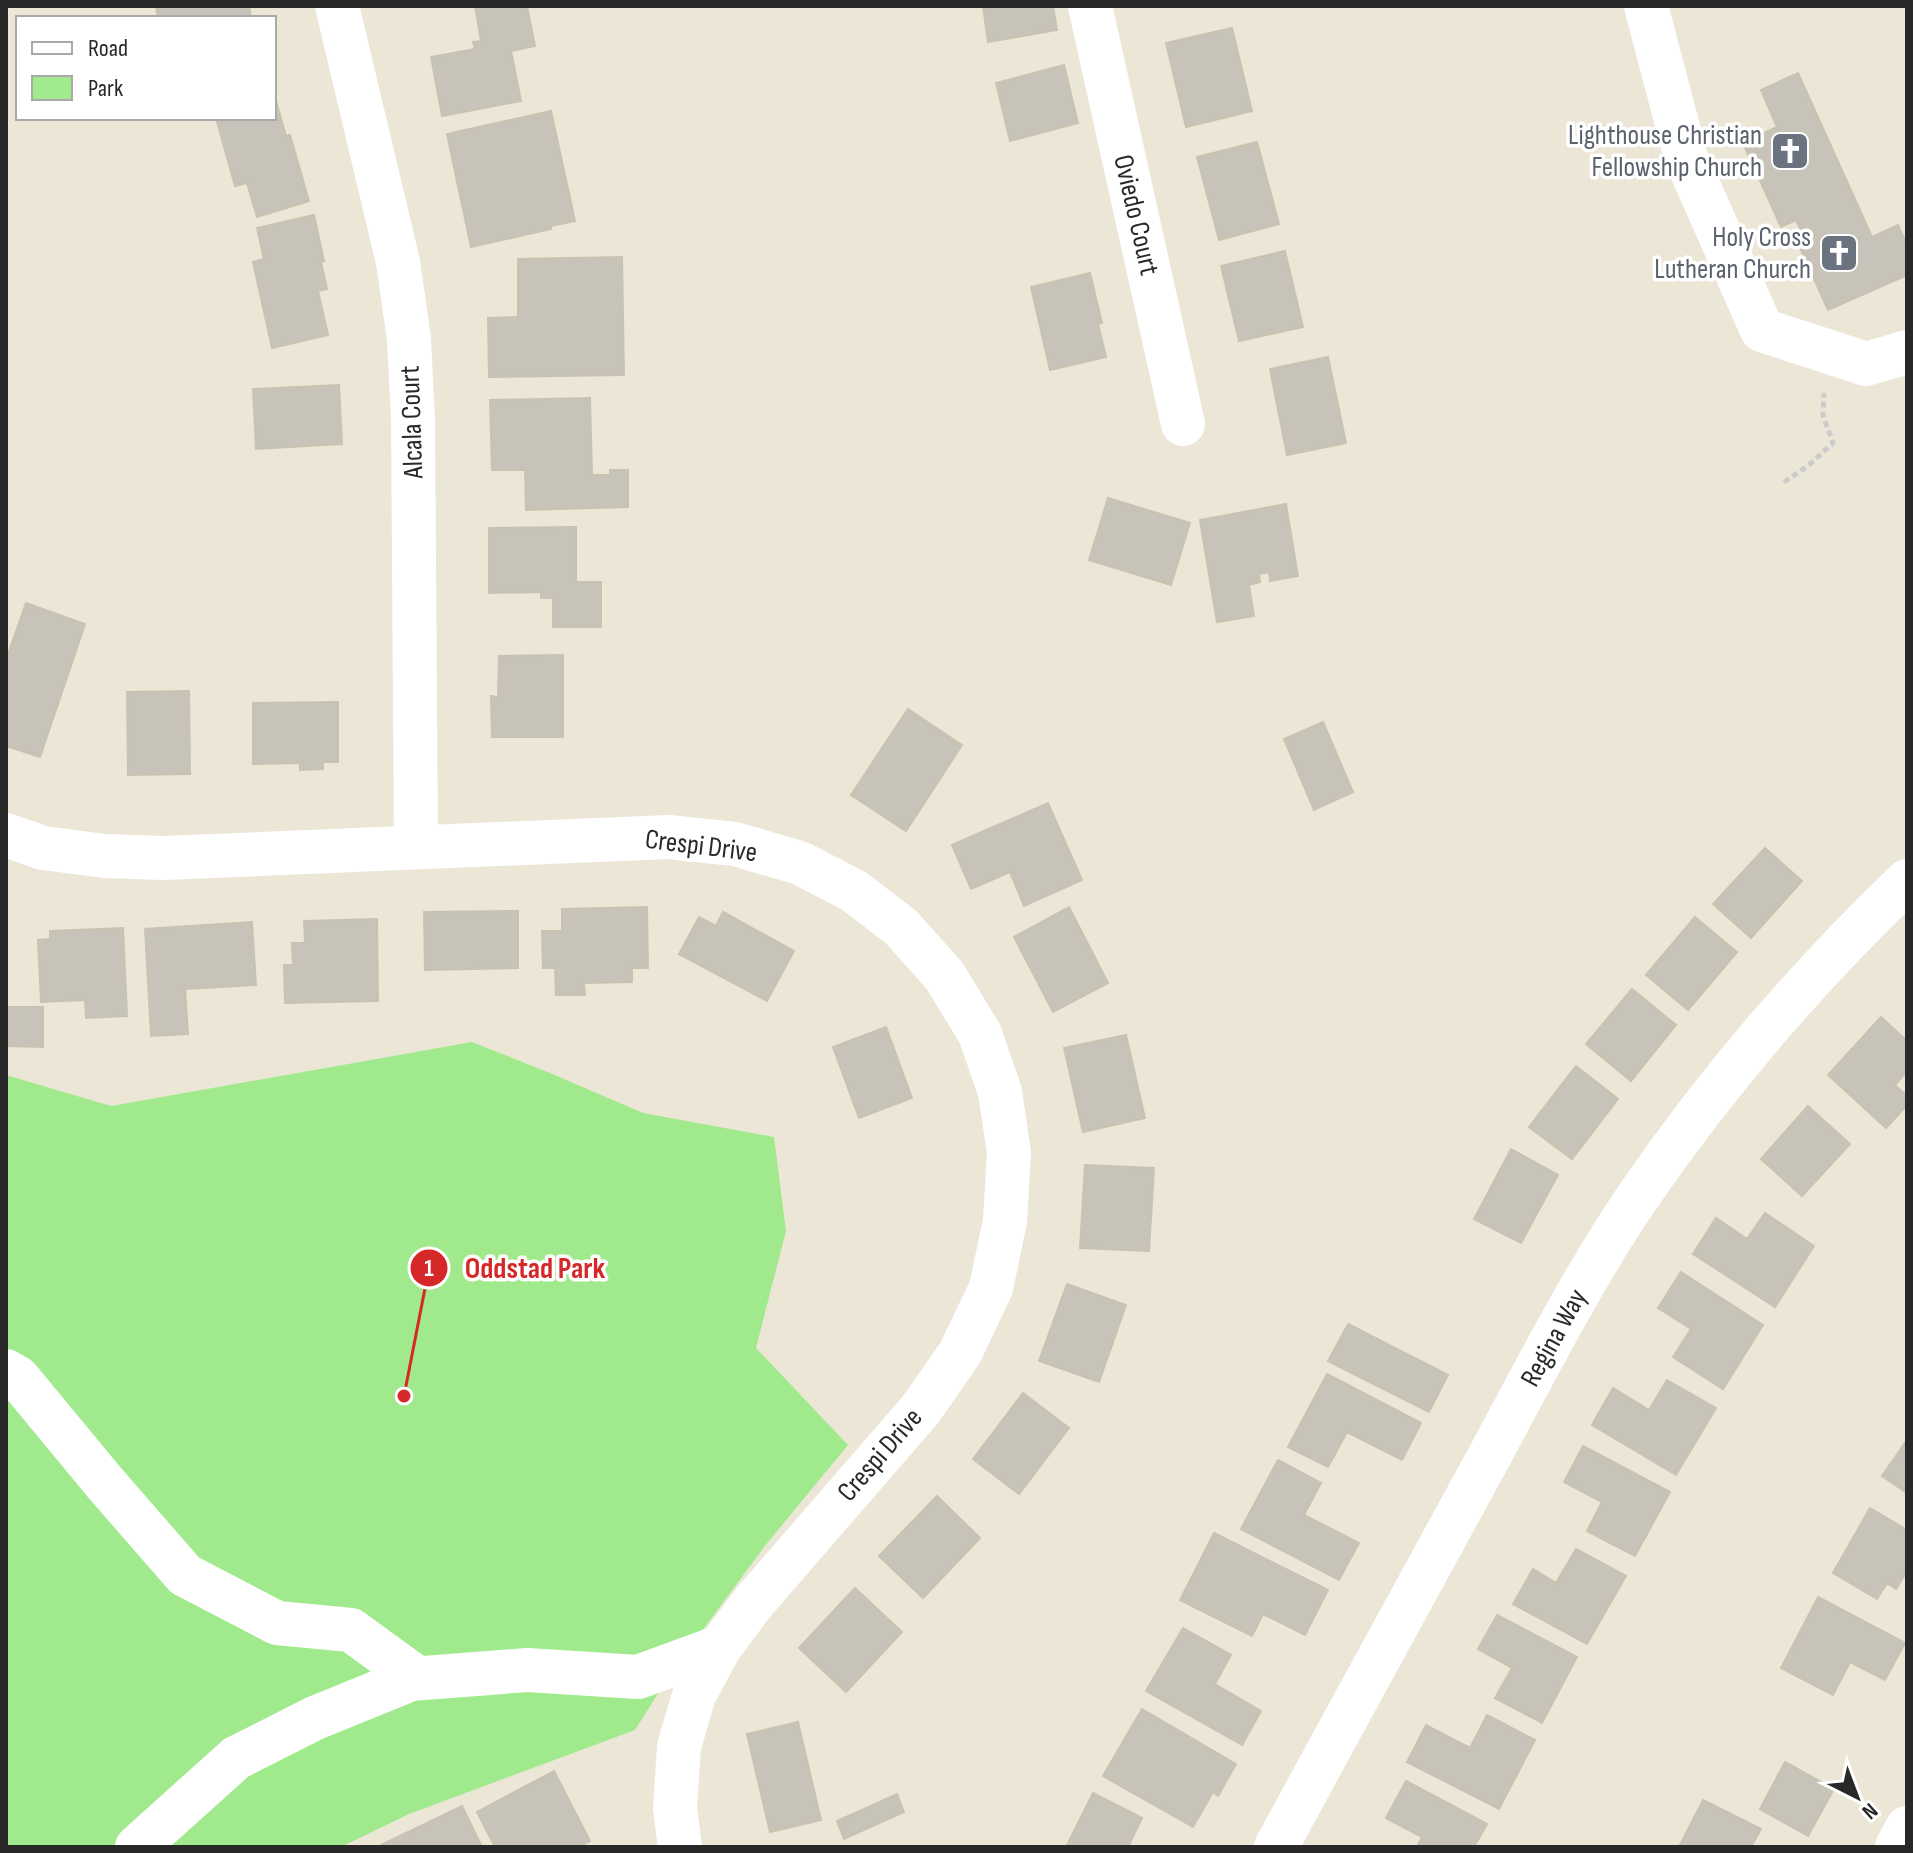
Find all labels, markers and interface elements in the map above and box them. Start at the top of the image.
legend [16,16,276,120]
text: Road [88,34,128,63]
text: Park [88,74,123,103]
place label: Lighthouse Christian Fellowship Church [1568,119,1762,184]
church icon: Lighthouse Christian Fellowship Church [1769,130,1811,172]
street label: Oviedo Court [1106,152,1166,278]
place label: Holy Cross Lutheran Church [1654,221,1811,286]
church icon: Holy Cross Lutheran Church [1818,232,1860,274]
street label: Alcala Court [394,365,430,480]
street label: Crespi Drive [643,823,759,869]
callout: Oddstad Park [409,1241,621,1295]
text: Oddstad Park [465,1251,606,1287]
text: 1 [424,1254,434,1283]
street label: Regina Way [1514,1283,1594,1392]
street label: Crespi Drive [831,1402,929,1508]
north arrow [1817,1757,1897,1837]
text: N [1856,1797,1883,1825]

